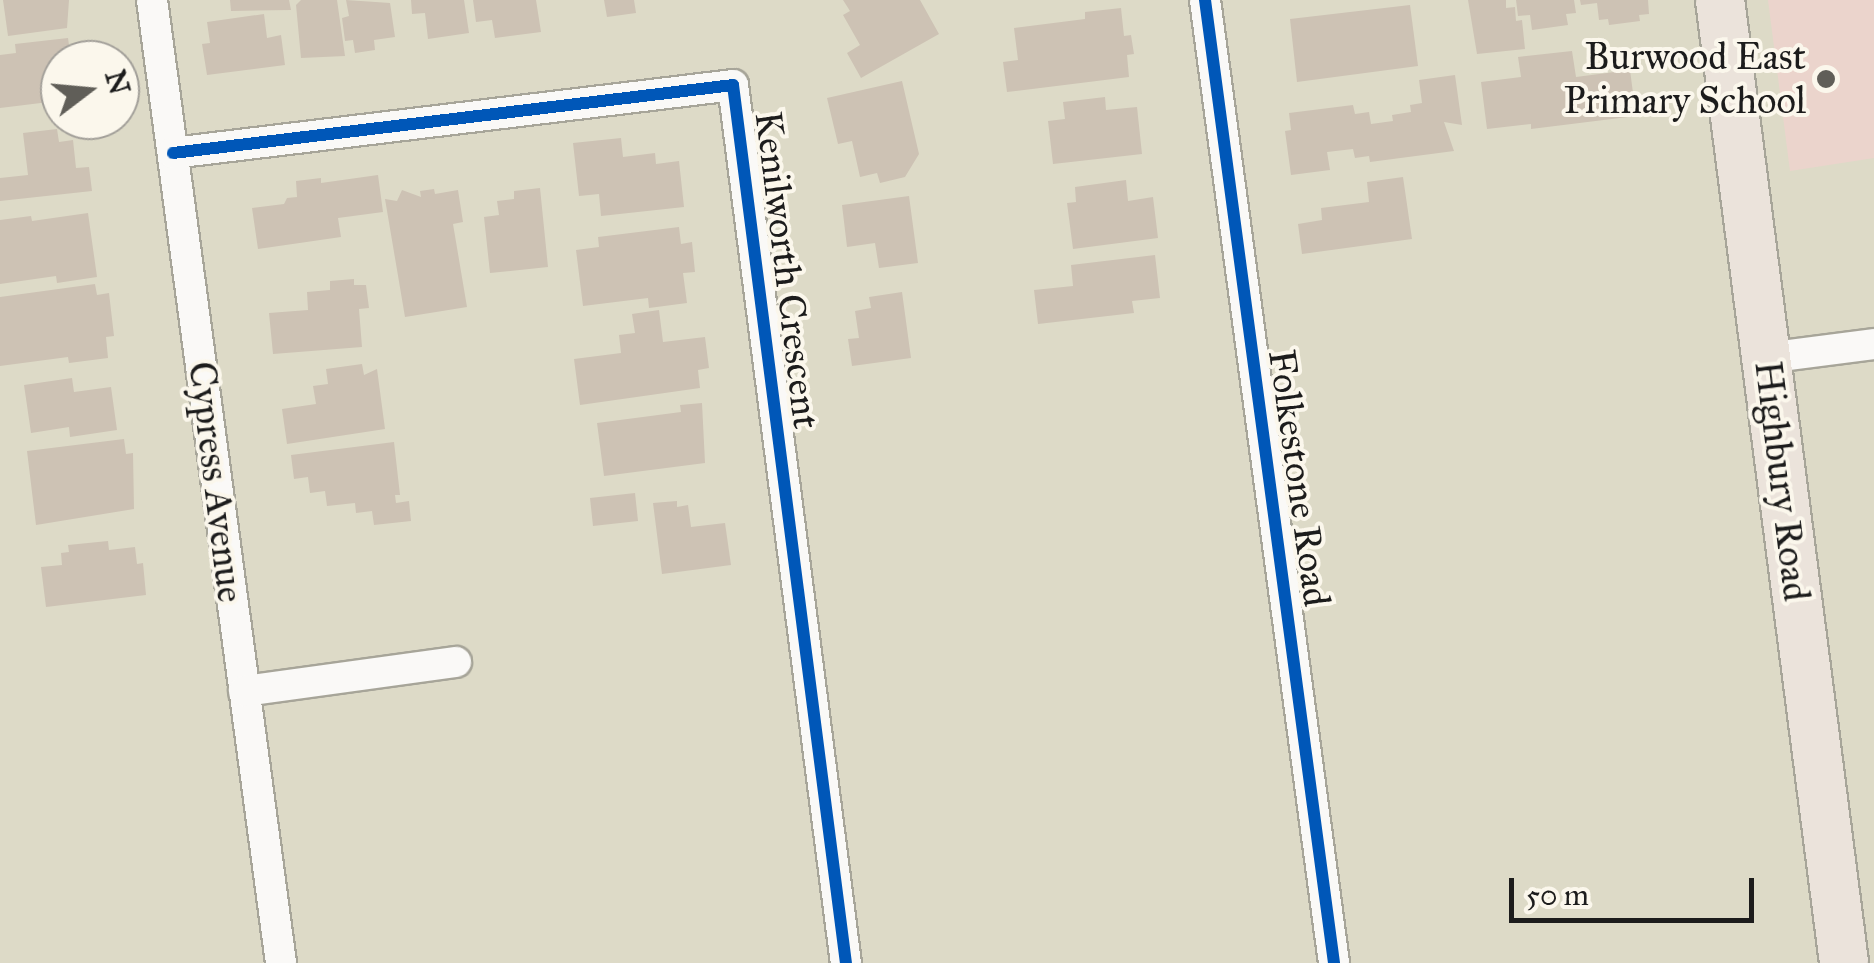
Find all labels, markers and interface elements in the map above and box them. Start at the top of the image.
place label: Burwood East Primary School [1564,34,1806,123]
north arrow [40,40,140,140]
text: N [97,66,137,98]
marker: Burwood East Primary School [1815,68,1837,90]
street label: Kenilworth Crescent [745,109,829,431]
street label: Folkestone Road [1258,347,1340,609]
street label: Highbury Road [1745,358,1819,604]
street label: Cypress Avenue [179,359,253,605]
scale bar [1514,858,1759,920]
text: 50 m [1526,877,1589,913]

